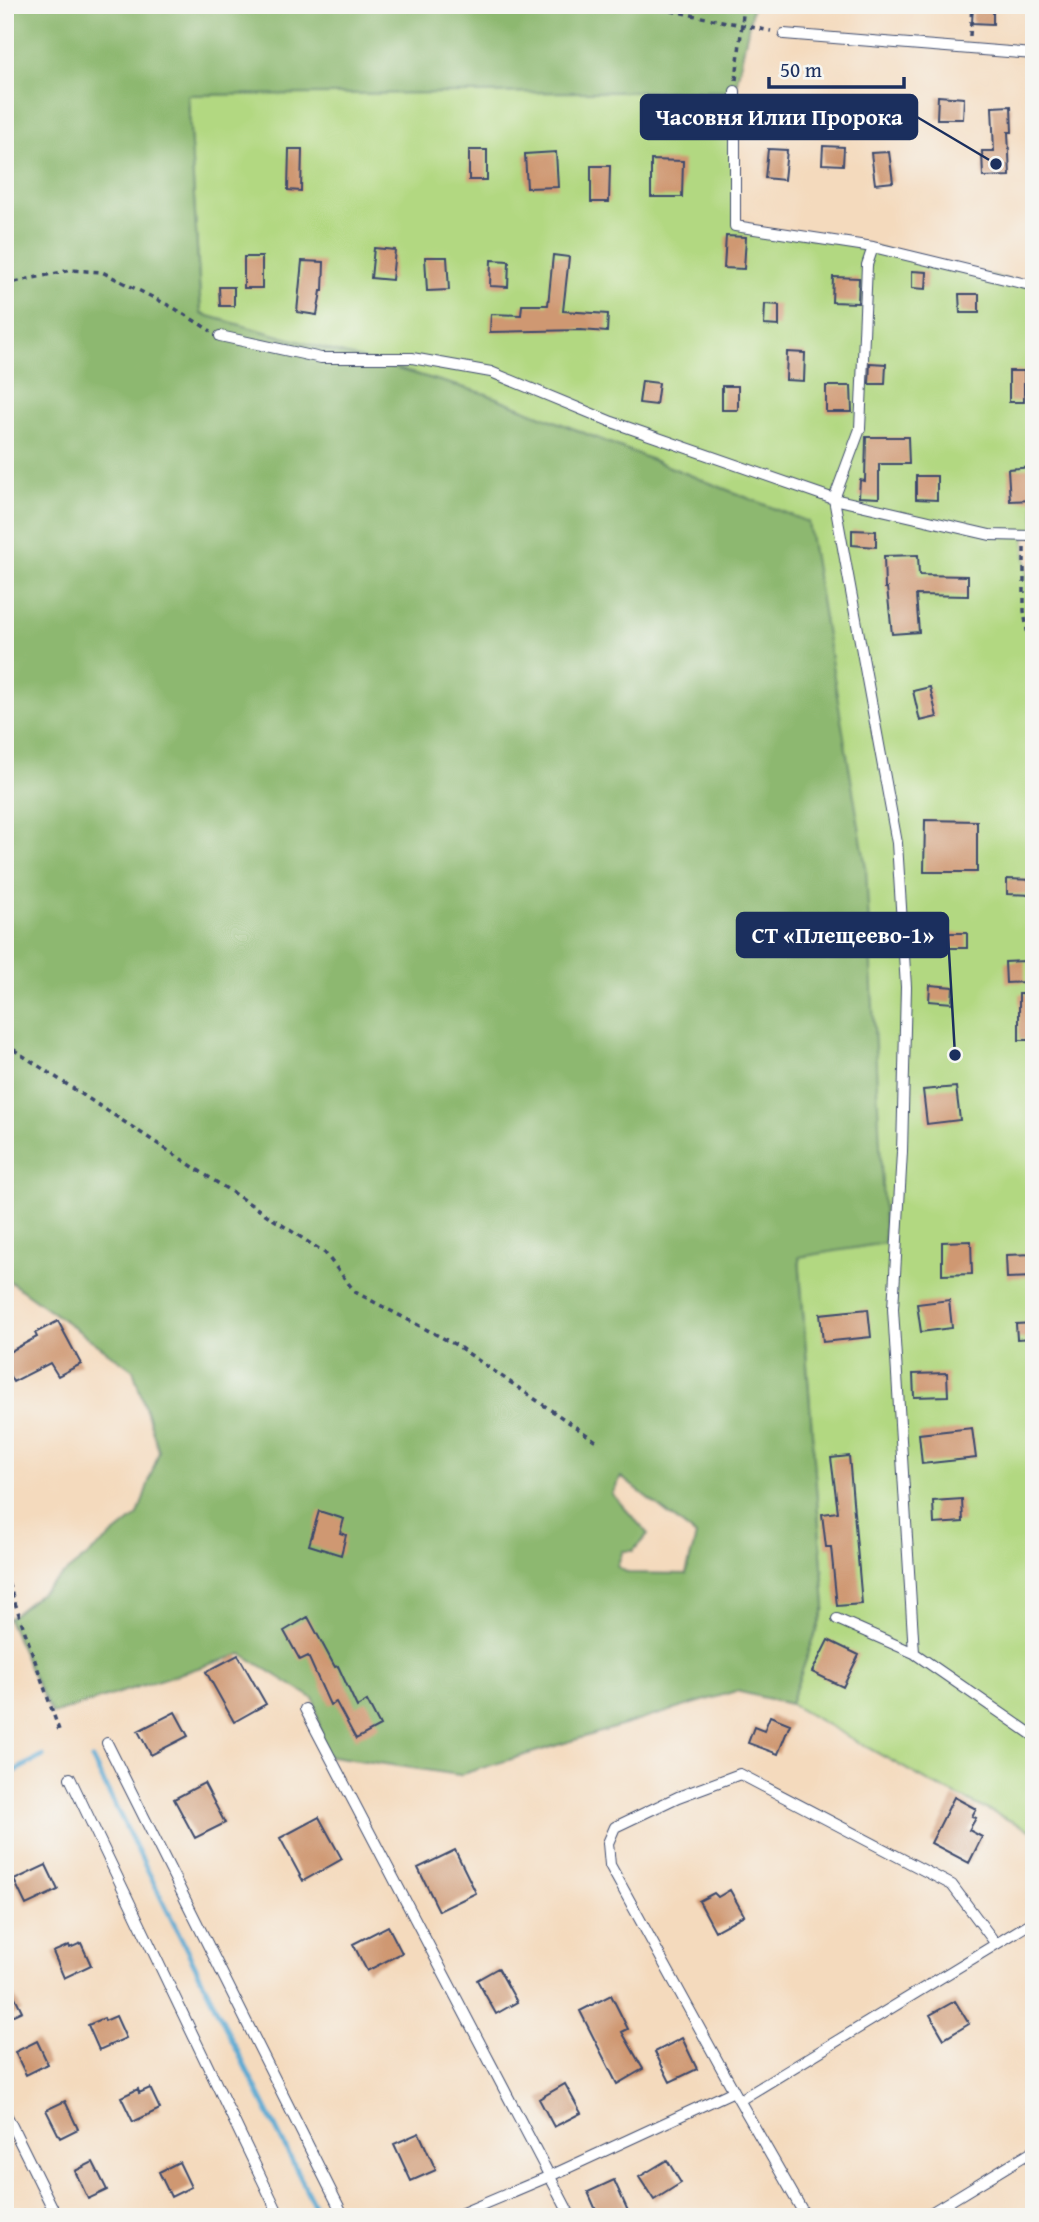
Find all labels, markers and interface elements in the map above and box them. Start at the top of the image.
scale bar [769,46,904,90]
text: 50 m [780,54,822,85]
callout: Часовня Илии Пророка [641,95,917,139]
text: Часовня Илии Пророка [655,100,903,133]
callout: СТ «Плещеево-1» [737,913,948,957]
text: СТ «Плещеево-1» [752,918,934,951]

